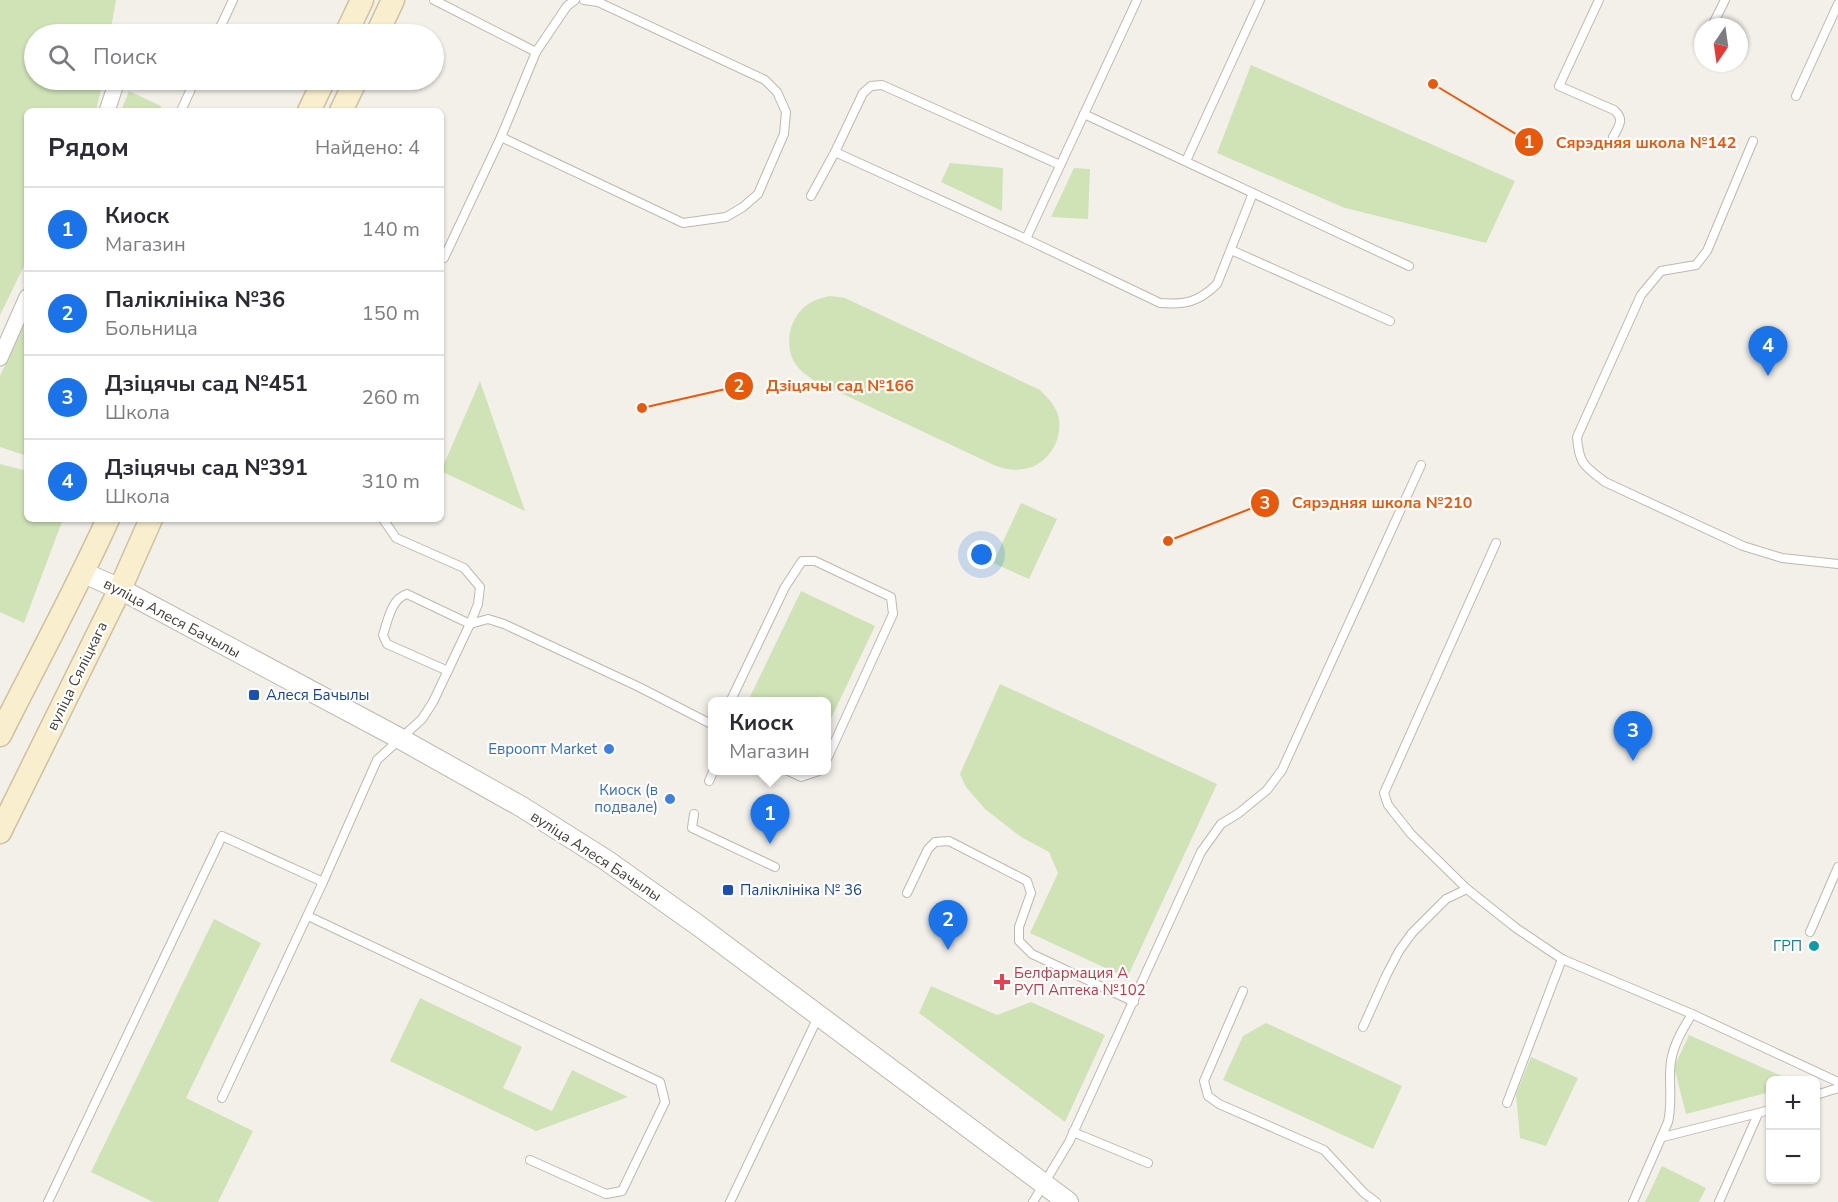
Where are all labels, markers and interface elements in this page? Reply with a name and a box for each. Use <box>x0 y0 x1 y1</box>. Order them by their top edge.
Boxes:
north arrow <box>1694 18 1748 72</box>
search box <box>24 24 444 90</box>
icon: search <box>45 41 78 74</box>
text: Поиск <box>93 42 157 72</box>
callout: Сярэдняя школа №142 <box>1514 125 1748 159</box>
text: Рядом <box>48 130 129 165</box>
text: 1 <box>1524 130 1534 154</box>
text: Сярэдняя школа №142 <box>1556 132 1736 154</box>
text: Найдено: 4 <box>315 134 420 161</box>
text: Киоск <box>105 201 169 231</box>
text: 1 <box>62 216 74 243</box>
text: 140 m <box>362 216 420 243</box>
text: Магазин <box>105 231 186 258</box>
text: Паліклініка №36 <box>105 285 285 315</box>
text: 2 <box>62 300 74 327</box>
text: 150 m <box>362 300 420 327</box>
text: Больница <box>105 315 198 342</box>
pin: 4 <box>1748 326 1788 376</box>
text: Дзіцячы сад №451 <box>105 369 308 399</box>
callout: Дзіцячы сад №166 <box>724 369 926 403</box>
text: 2 <box>734 374 744 398</box>
text: Дзіцячы сад №166 <box>766 375 914 397</box>
text: 3 <box>62 384 74 411</box>
text: 260 m <box>362 384 420 411</box>
text: Школа <box>105 399 170 426</box>
text: Дзіцячы сад №391 <box>105 453 308 483</box>
text: 4 <box>62 468 74 495</box>
text: 310 m <box>362 468 420 495</box>
text: Школа <box>105 483 170 510</box>
callout: Сярэдняя школа №210 <box>1250 486 1484 520</box>
text: 3 <box>1260 491 1270 515</box>
text: Сярэдняя школа №210 <box>1292 492 1472 514</box>
your location <box>967 540 996 569</box>
street label: вуліца Алеся Бачылы <box>100 573 244 663</box>
street label: вуліца Сяліцкага <box>42 618 112 734</box>
place label: Алеся Бачылы <box>266 685 370 705</box>
marker: Алеся Бачылы <box>247 688 261 702</box>
popup <box>708 697 831 775</box>
text: Киоск <box>729 708 793 738</box>
pin: 3 <box>1614 712 1652 761</box>
text: Магазин <box>729 738 810 765</box>
place label: Евроопт Market <box>488 739 598 759</box>
marker: Евроопт Market <box>602 742 616 756</box>
place label: Киоск (в подвале) <box>594 780 658 817</box>
marker: Киоск (в подвале) <box>663 792 677 806</box>
pin: 1 <box>750 794 790 844</box>
street label: вуліца Алеся Бачылы <box>527 806 665 906</box>
place label: Паліклініка № 36 <box>740 880 862 900</box>
marker: Паліклініка № 36 <box>721 883 735 897</box>
pin: 2 <box>928 900 968 950</box>
place label: ГРП <box>1773 936 1802 956</box>
marker: ГРП <box>1807 939 1821 953</box>
place label: Белфармация А РУП Аптека №102 <box>1014 963 1146 1000</box>
marker: Белфармация А РУП Аптека №102 <box>995 975 1009 989</box>
map controls <box>1766 1076 1820 1184</box>
button: + <box>1766 1076 1820 1130</box>
button: − <box>1766 1130 1820 1184</box>

